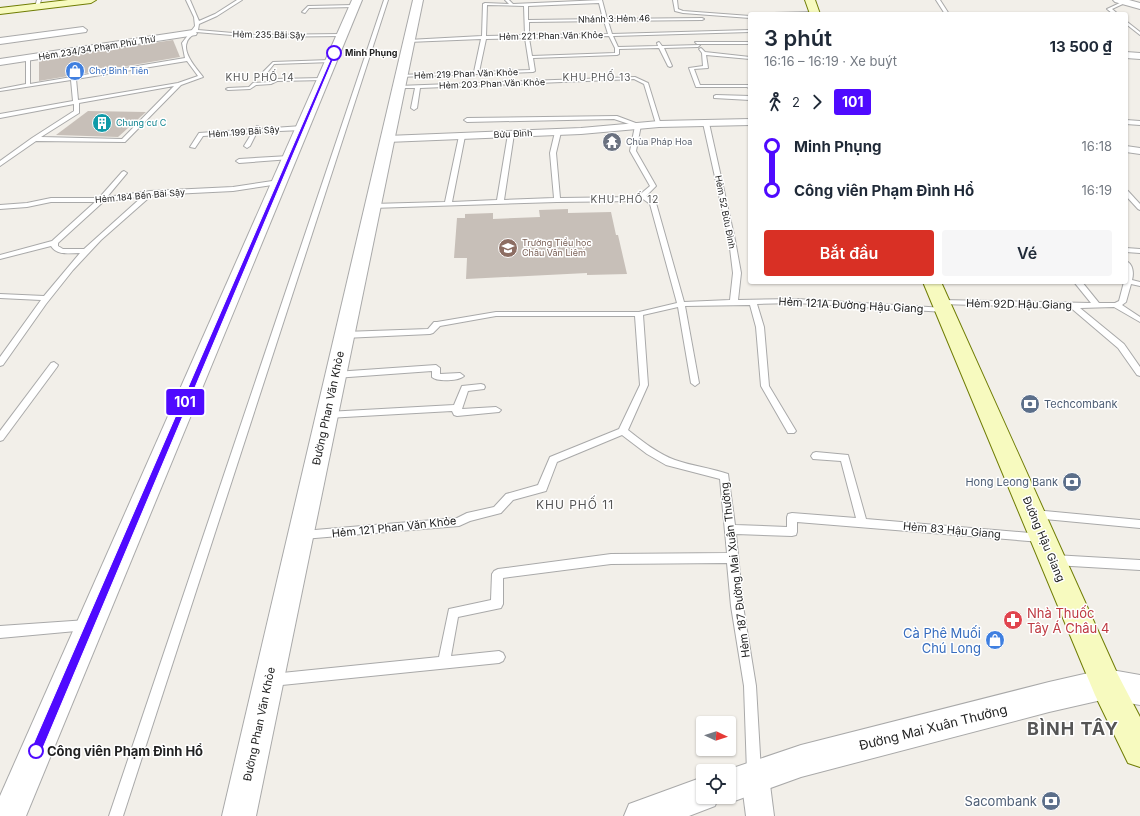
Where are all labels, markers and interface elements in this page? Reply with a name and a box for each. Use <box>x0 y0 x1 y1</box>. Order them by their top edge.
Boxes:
street label: Nhánh 3 Hẻm 46 <box>578 12 651 25</box>
text: 3 phút <box>764 25 832 51</box>
street label: Hẻm 235 Bãi Sậy <box>233 28 306 41</box>
street label: Hẻm 221 Phan Văn Khỏe <box>499 29 603 42</box>
street label: Hẻm 234/34 Phạm Phú Thứ <box>38 33 157 62</box>
text: 13 500 ₫ <box>1049 37 1112 56</box>
marker: Minh Phụng <box>326 45 342 61</box>
place label: Minh Phụng <box>345 47 398 58</box>
text: 16:16 – 16:19 · Xe buýt <box>764 53 897 69</box>
shop icon: Chợ Bình Tiên <box>64 60 86 82</box>
place label: Chợ Bình Tiên <box>89 65 149 76</box>
street label: Hẻm 219 Phan Văn Khỏe <box>414 66 518 81</box>
district label: KHU PHỐ 14 <box>225 69 295 83</box>
district label: KHU PHỐ 13 <box>563 69 631 83</box>
street label: Hẻm 203 Phan Văn Khỏe <box>439 76 545 91</box>
icon: walk <box>764 91 786 113</box>
icon: forward <box>806 91 828 113</box>
text: 101 <box>842 93 863 110</box>
text: 2 <box>792 94 800 110</box>
building icon: Chung cư C <box>91 112 113 134</box>
place label: Chung cư C <box>116 117 167 128</box>
street label: Hẻm 199 Bãi Sậy <box>208 124 280 139</box>
street label: Bửu Đình <box>493 127 533 140</box>
temple icon: Chùa Pháp Hoa <box>601 131 623 153</box>
place label: Chùa Pháp Hoa <box>626 136 692 147</box>
text: Minh Phụng <box>794 137 881 156</box>
text: 16:18 <box>1082 138 1112 154</box>
street label: Hẻm 52 Bửu Đình <box>713 174 738 250</box>
text: Công viên Phạm Đình Hổ <box>794 181 974 200</box>
text: 16:19 <box>1082 182 1112 198</box>
street label: Hẻm 184 Bến Bãi Sậy <box>94 186 185 205</box>
district label: KHU PHỐ 12 <box>591 191 659 205</box>
button: Bắt đầu <box>764 230 934 276</box>
button: Vé <box>942 230 1112 276</box>
school or university icon: Trường Tiểu học Châu Văn Liêm <box>497 237 519 259</box>
place label: Trường Tiểu học Châu Văn Liêm <box>522 237 592 258</box>
street label: Hẻm 121A Đường Hậu Giang <box>778 294 924 316</box>
street label: Hẻm 92D Hậu Giang <box>966 296 1072 312</box>
street label: Đường Phan Văn Khỏe <box>309 350 347 466</box>
line badge: 101 <box>162 389 208 415</box>
text: 101 <box>174 393 196 410</box>
bank icon: Techcombank <box>1019 393 1041 415</box>
place label: Techcombank <box>1044 397 1118 411</box>
bank icon: Hong Leong Bank <box>1061 471 1083 493</box>
place label: Hong Leong Bank <box>965 475 1058 489</box>
street label: Hẻm 187 Đường Mai Xuân Thưởng <box>717 481 753 659</box>
street label: Đường Hậu Giang <box>1020 494 1068 584</box>
district label: KHU PHỐ 11 <box>536 495 614 512</box>
street label: Hẻm 121 Phan Văn Khỏe <box>331 514 457 540</box>
street label: Hẻm 83 Hậu Giang <box>902 519 1002 541</box>
place label: Nhà Thuốc Tây Á Châu 4 <box>1027 605 1109 636</box>
pharmacy icon: Nhà Thuốc Tây Á Châu 4 <box>1002 609 1024 631</box>
place label: Cà Phê Muối Chú Long <box>903 625 981 656</box>
shop icon: Cà Phê Muối Chú Long <box>984 629 1006 651</box>
street label: Đường Phan Văn Khỏe <box>240 666 278 782</box>
street label: Đường Mai Xuân Thưởng <box>857 701 1009 753</box>
north arrow <box>696 716 736 756</box>
map controls <box>696 716 736 804</box>
district label: BÌNH TÂY <box>1027 718 1119 739</box>
marker: Công viên Phạm Đình Hổ <box>28 743 44 759</box>
place label: Công viên Phạm Đình Hổ <box>47 743 203 759</box>
button: locate <box>696 764 736 804</box>
bank icon: Sacombank <box>1040 790 1062 812</box>
place label: Sacombank <box>965 793 1037 809</box>

